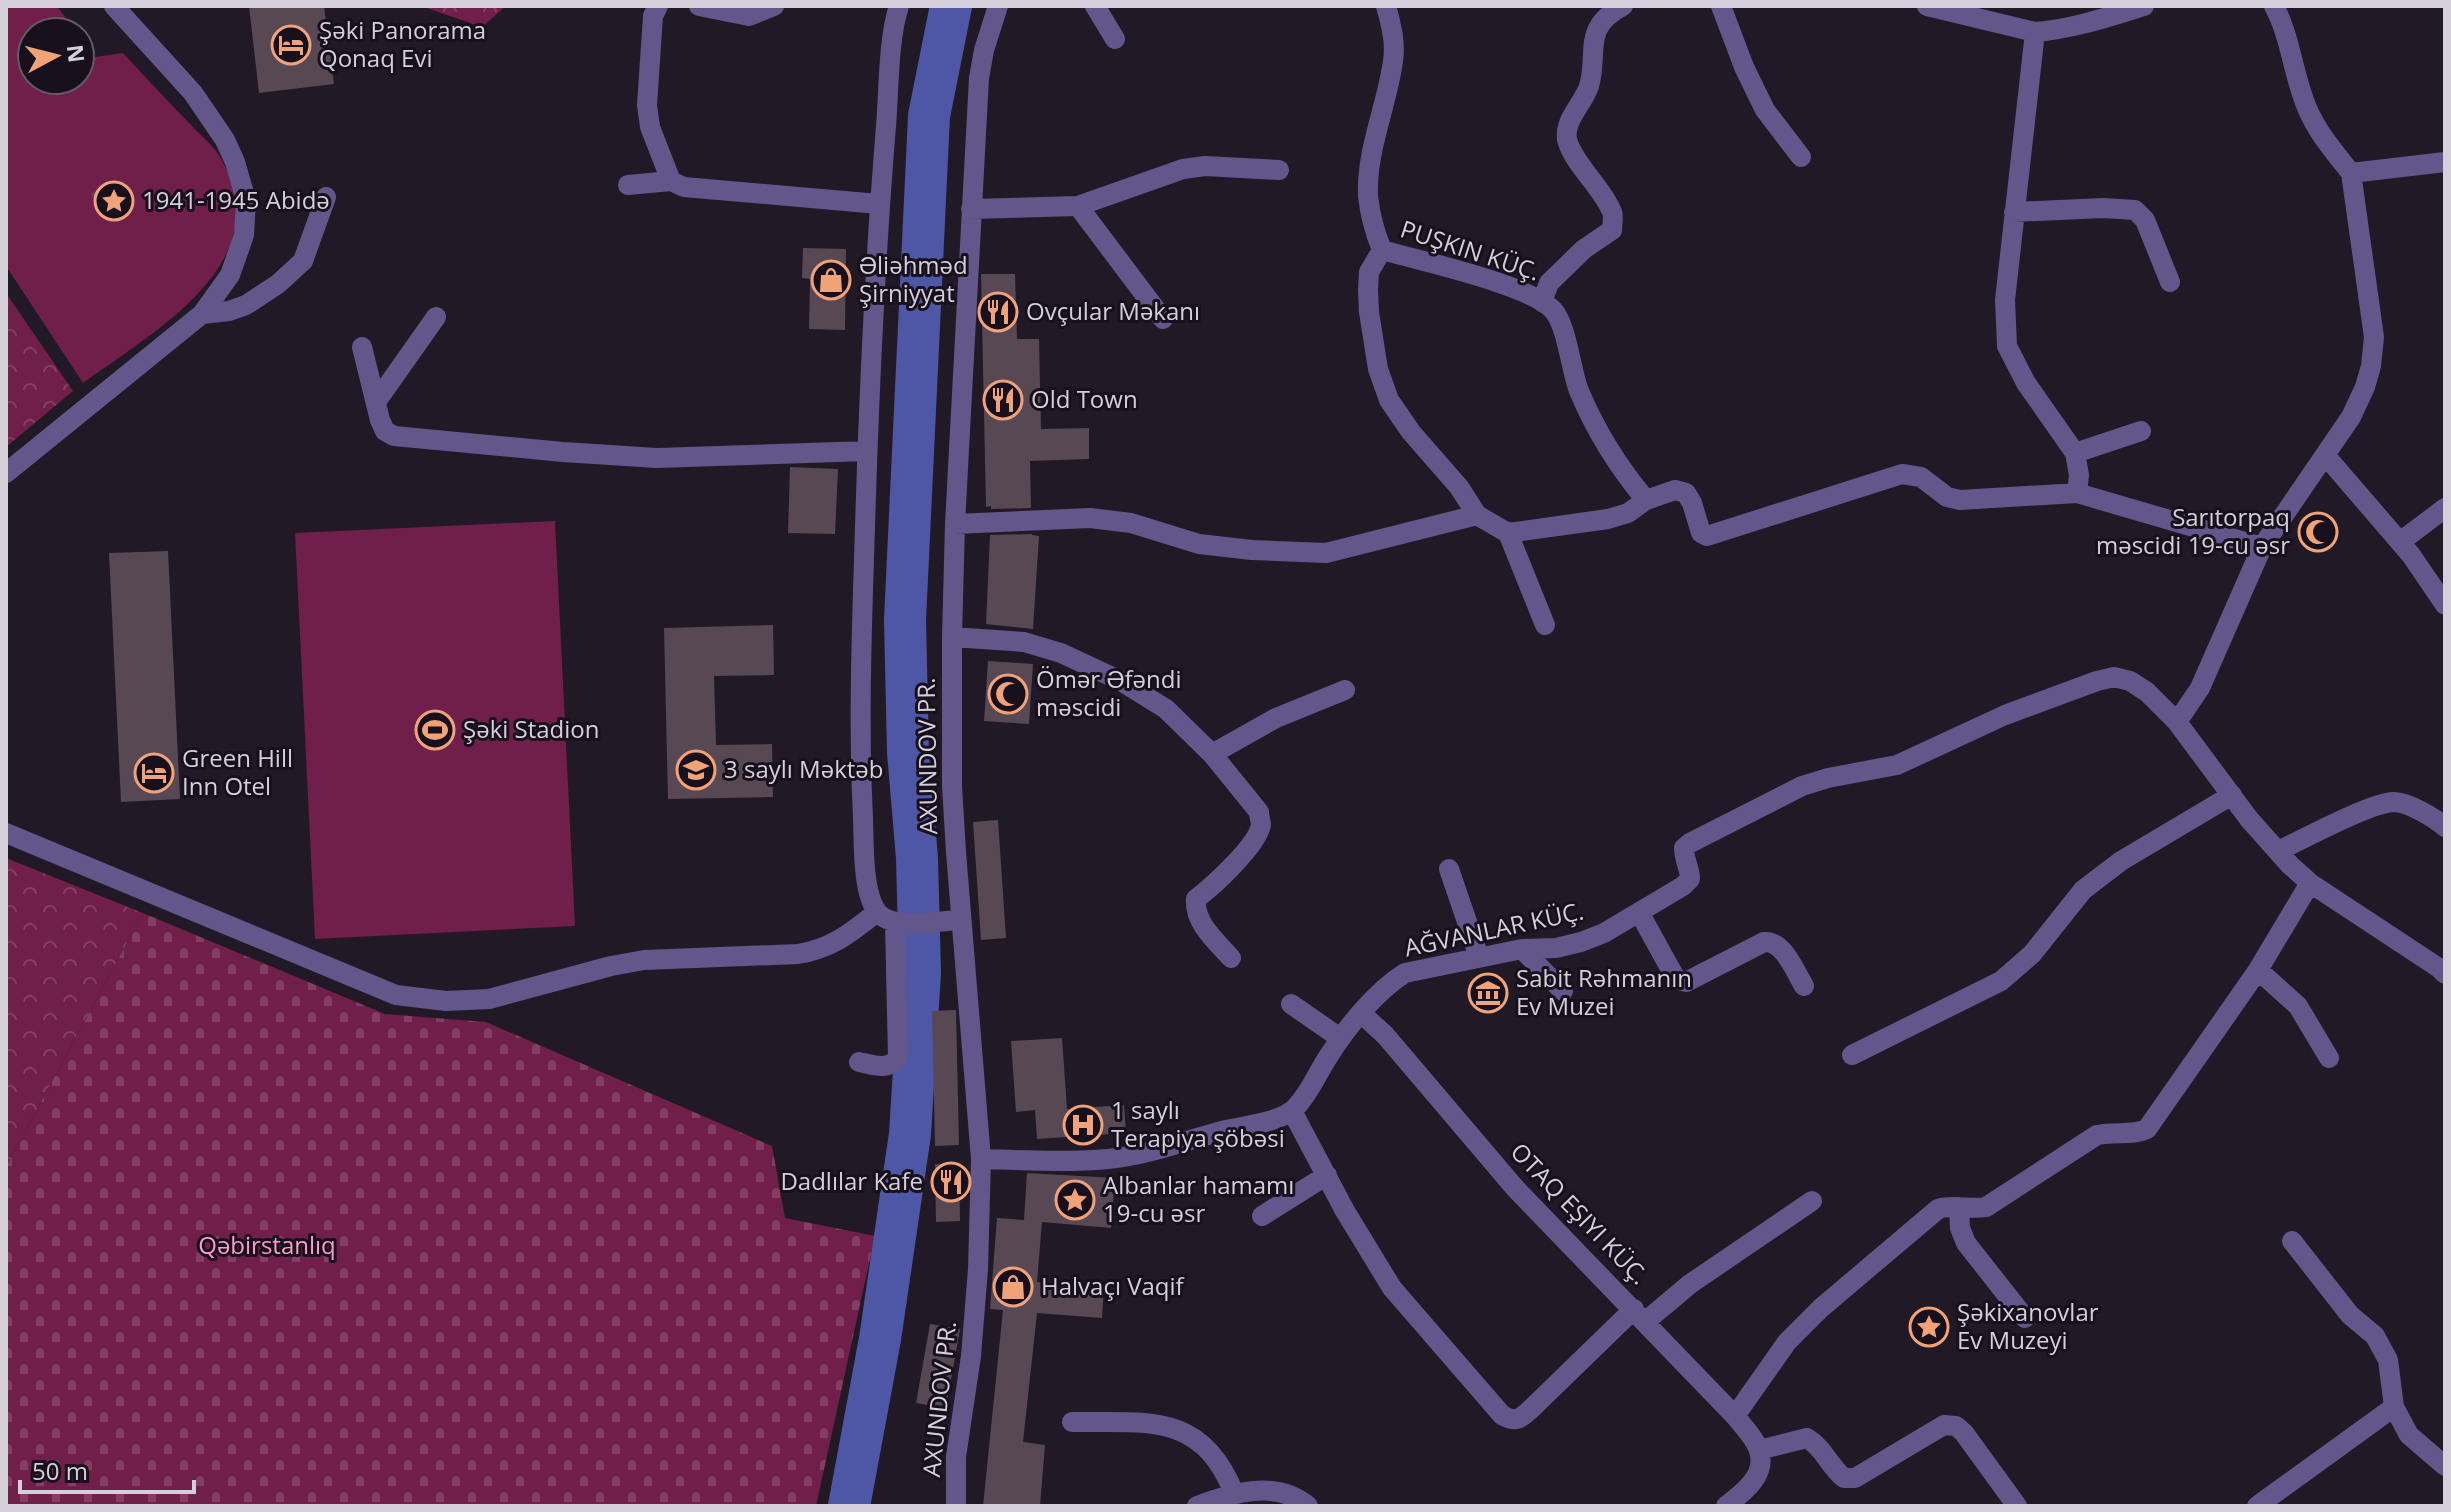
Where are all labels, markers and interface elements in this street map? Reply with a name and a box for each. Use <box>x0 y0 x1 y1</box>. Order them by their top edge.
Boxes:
place label: Şəki Panorama Qonaq Evi <box>319 13 486 74</box>
north arrow <box>16 16 96 96</box>
hotel icon: Şəki Panorama Qonaq Evi <box>270 24 312 66</box>
text: N <box>61 43 93 64</box>
place icon: 1941-1945 Abidə <box>93 180 135 222</box>
place label: 1941-1945 Abidə <box>142 183 330 216</box>
street label: PUŞKIN KÜÇ. <box>1397 212 1544 288</box>
place label: Əliəhməd Şirniyyat <box>859 248 968 309</box>
shop icon: Əliəhməd Şirniyyat <box>810 259 852 301</box>
restaurant icon: Ovçular Məkanı <box>977 291 1019 333</box>
place label: Ovçular Məkanı <box>1026 294 1200 327</box>
restaurant icon: Old Town <box>982 379 1024 421</box>
place label: Old Town <box>1031 382 1138 415</box>
place label: Sarıtorpaq məscidi 19-cu əsr <box>2096 500 2290 561</box>
mosque icon: Sarıtorpaq məscidi 19-cu əsr <box>2297 511 2339 553</box>
place label: Ömər Əfəndi məscidi <box>1036 662 1181 723</box>
mosque icon: Ömər Əfəndi məscidi <box>987 673 1029 715</box>
street label: AXUNDOV PR. <box>909 677 944 835</box>
sports icon: Şəki Stadion <box>414 709 456 751</box>
place label: Şəki Stadion <box>463 712 600 745</box>
place label: Green Hill Inn Otel <box>182 741 293 802</box>
school or university icon: 3 saylı Məktəb <box>675 749 717 791</box>
hotel icon: Green Hill Inn Otel <box>133 752 175 794</box>
place label: 3 saylı Məktəb <box>724 752 884 785</box>
street label: AĞVANLAR KÜÇ. <box>1401 893 1586 964</box>
place label: Sabit Rəhmanın Ev Muzei <box>1516 961 1692 1022</box>
museum icon: Sabit Rəhmanın Ev Muzei <box>1467 972 1509 1014</box>
place label: 1 saylı Terapiya şöbəsi <box>1111 1093 1285 1154</box>
hospital icon: 1 saylı Terapiya şöbəsi <box>1062 1104 1104 1146</box>
street label: OTAQ EŞIYI KÜÇ. <box>1504 1135 1656 1291</box>
restaurant icon: Dadlılar Kafe <box>930 1161 972 1203</box>
place label: Dadlılar Kafe <box>780 1164 923 1197</box>
place label: Albanlar hamamı 19-cu əsr <box>1103 1168 1294 1229</box>
place icon: Albanlar hamamı 19-cu əsr <box>1054 1179 1096 1221</box>
park label: Qəbirstanlıq <box>198 1228 336 1261</box>
shop icon: Halvaçı Vaqif <box>992 1266 1034 1308</box>
place label: Halvaçı Vaqif <box>1041 1269 1186 1302</box>
place label: Şəkixanovlar Ev Muzeyi <box>1957 1295 2099 1356</box>
place icon: Şəkixanovlar Ev Muzeyi <box>1908 1306 1950 1348</box>
street label: AXUNDOV PR. <box>914 1319 963 1479</box>
scale bar <box>20 1444 194 1494</box>
text: 50 m <box>32 1454 88 1487</box>

